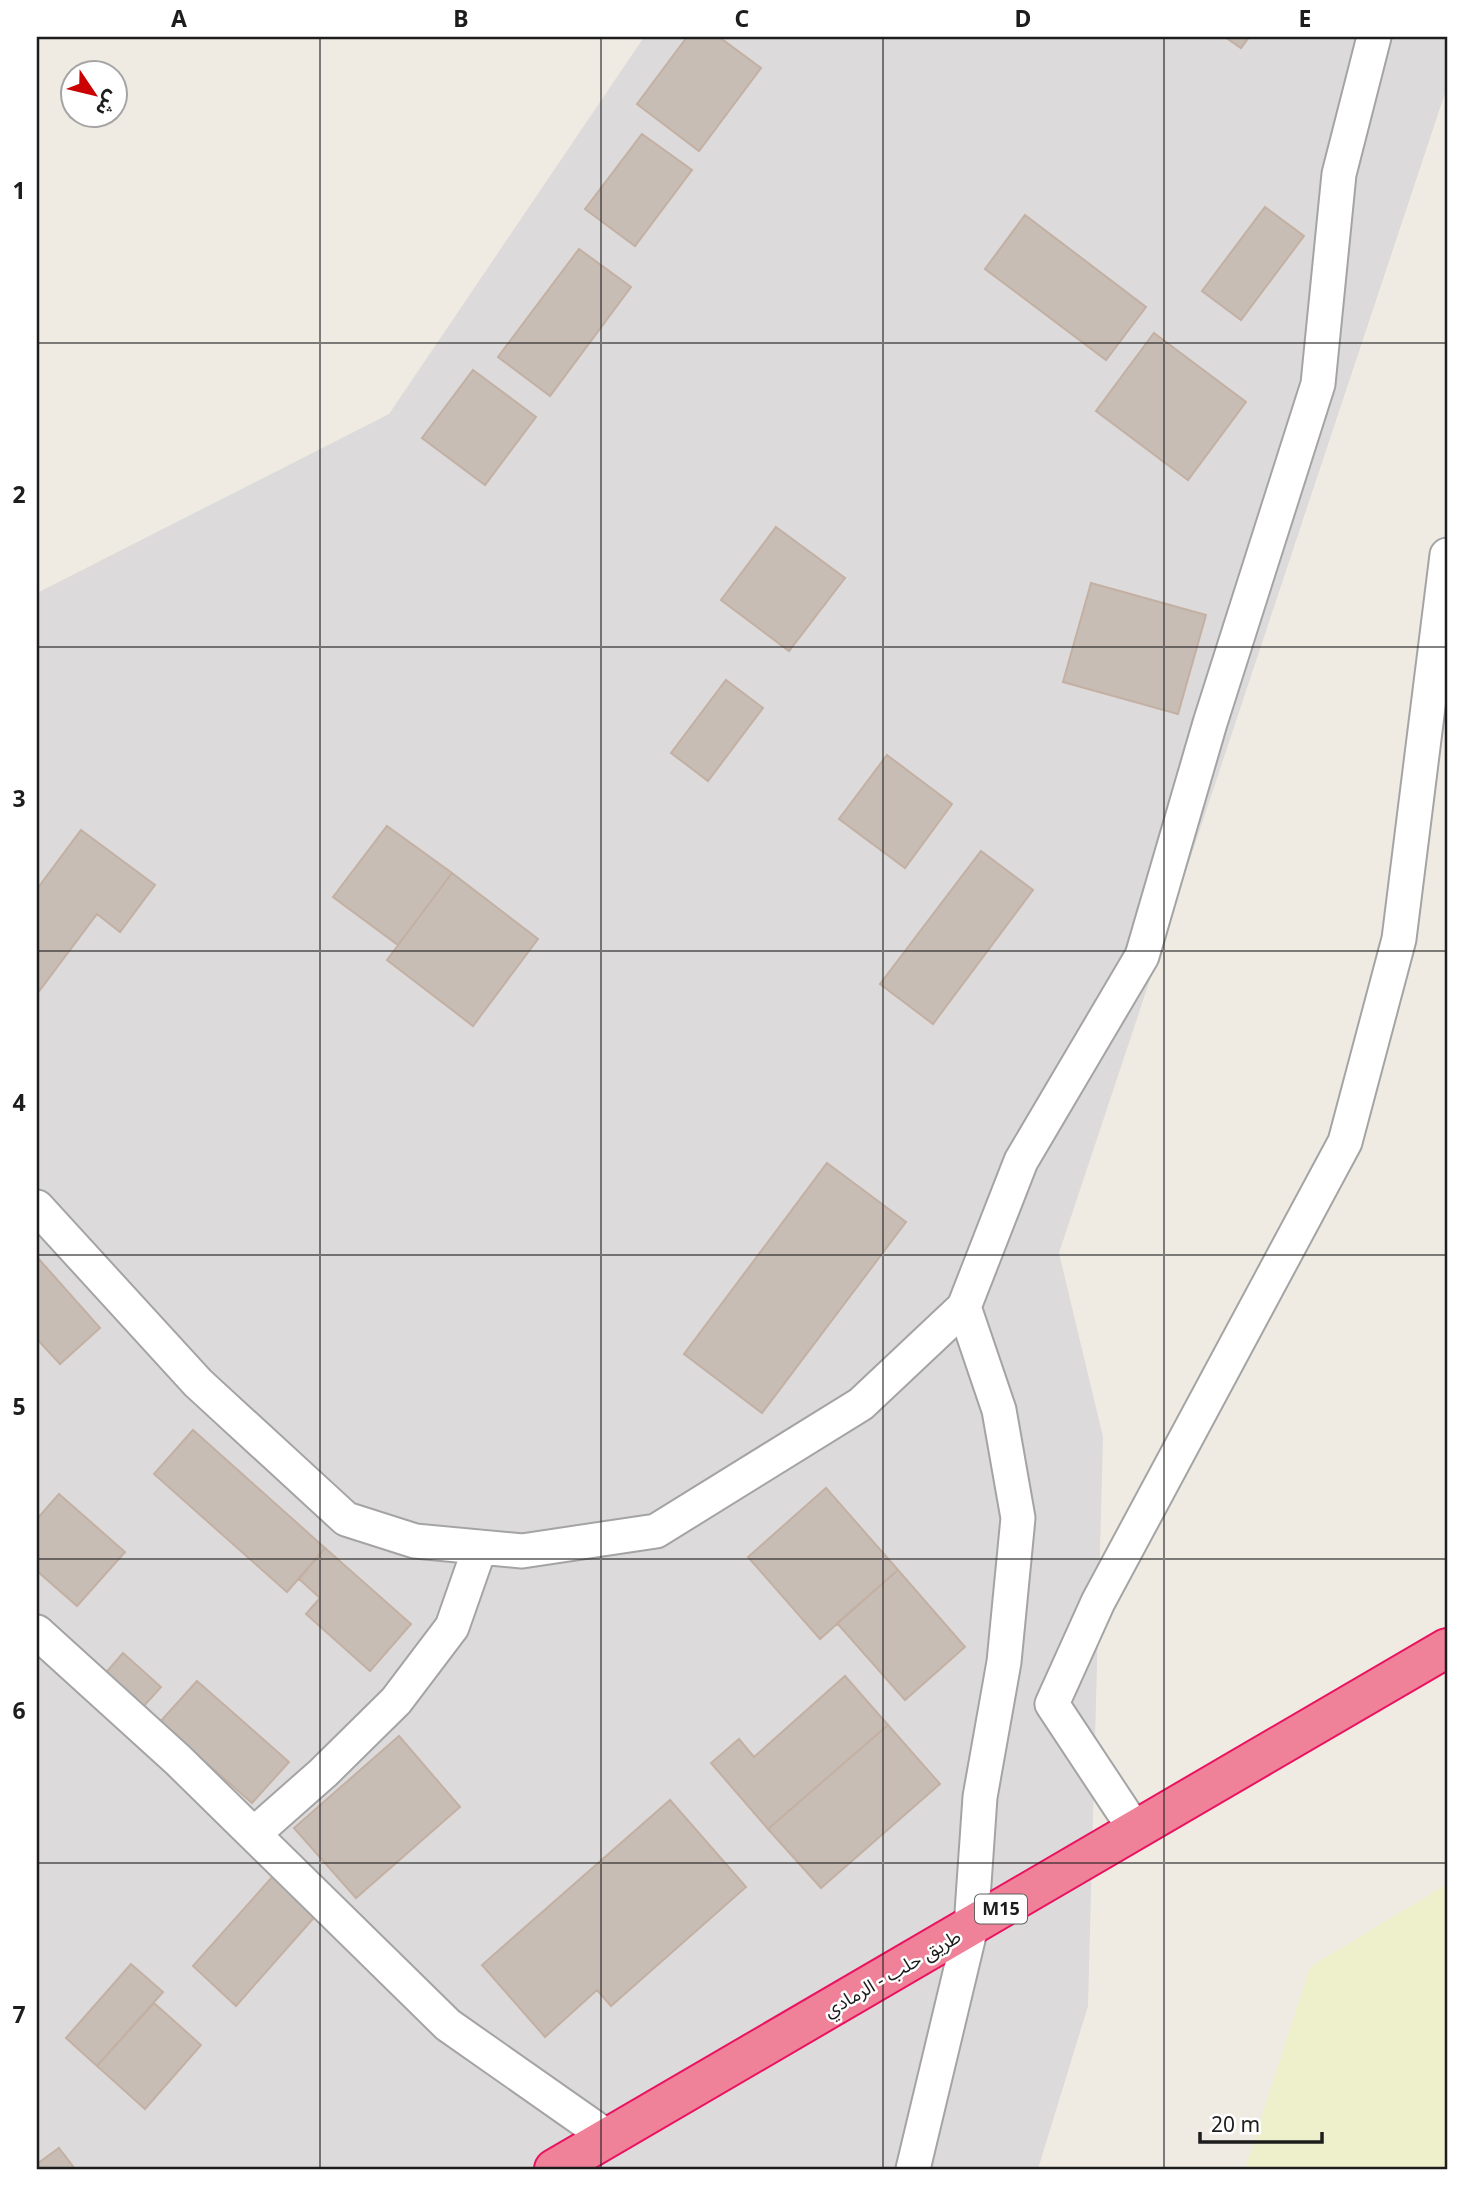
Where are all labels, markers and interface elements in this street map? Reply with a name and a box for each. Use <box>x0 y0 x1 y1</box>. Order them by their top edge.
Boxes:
text: A <box>171 2 187 34</box>
text: B <box>453 2 469 34</box>
text: C <box>735 2 750 34</box>
text: D <box>1015 2 1031 34</box>
text: E <box>1299 2 1311 34</box>
north arrow <box>60 60 130 130</box>
text: ش <box>90 86 126 122</box>
text: 1 <box>12 174 26 206</box>
text: 2 <box>12 478 26 510</box>
text: 3 <box>12 782 26 814</box>
text: 4 <box>12 1086 26 1118</box>
text: 5 <box>12 1390 26 1422</box>
text: 6 <box>12 1694 26 1726</box>
road number: M15 <box>975 1895 1027 1924</box>
street label: طريق حلب - الرمادي <box>819 1923 967 2025</box>
text: 7 <box>12 1998 26 2030</box>
scale bar <box>1200 2101 1323 2145</box>
text: 20 m <box>1211 2110 1260 2138</box>

